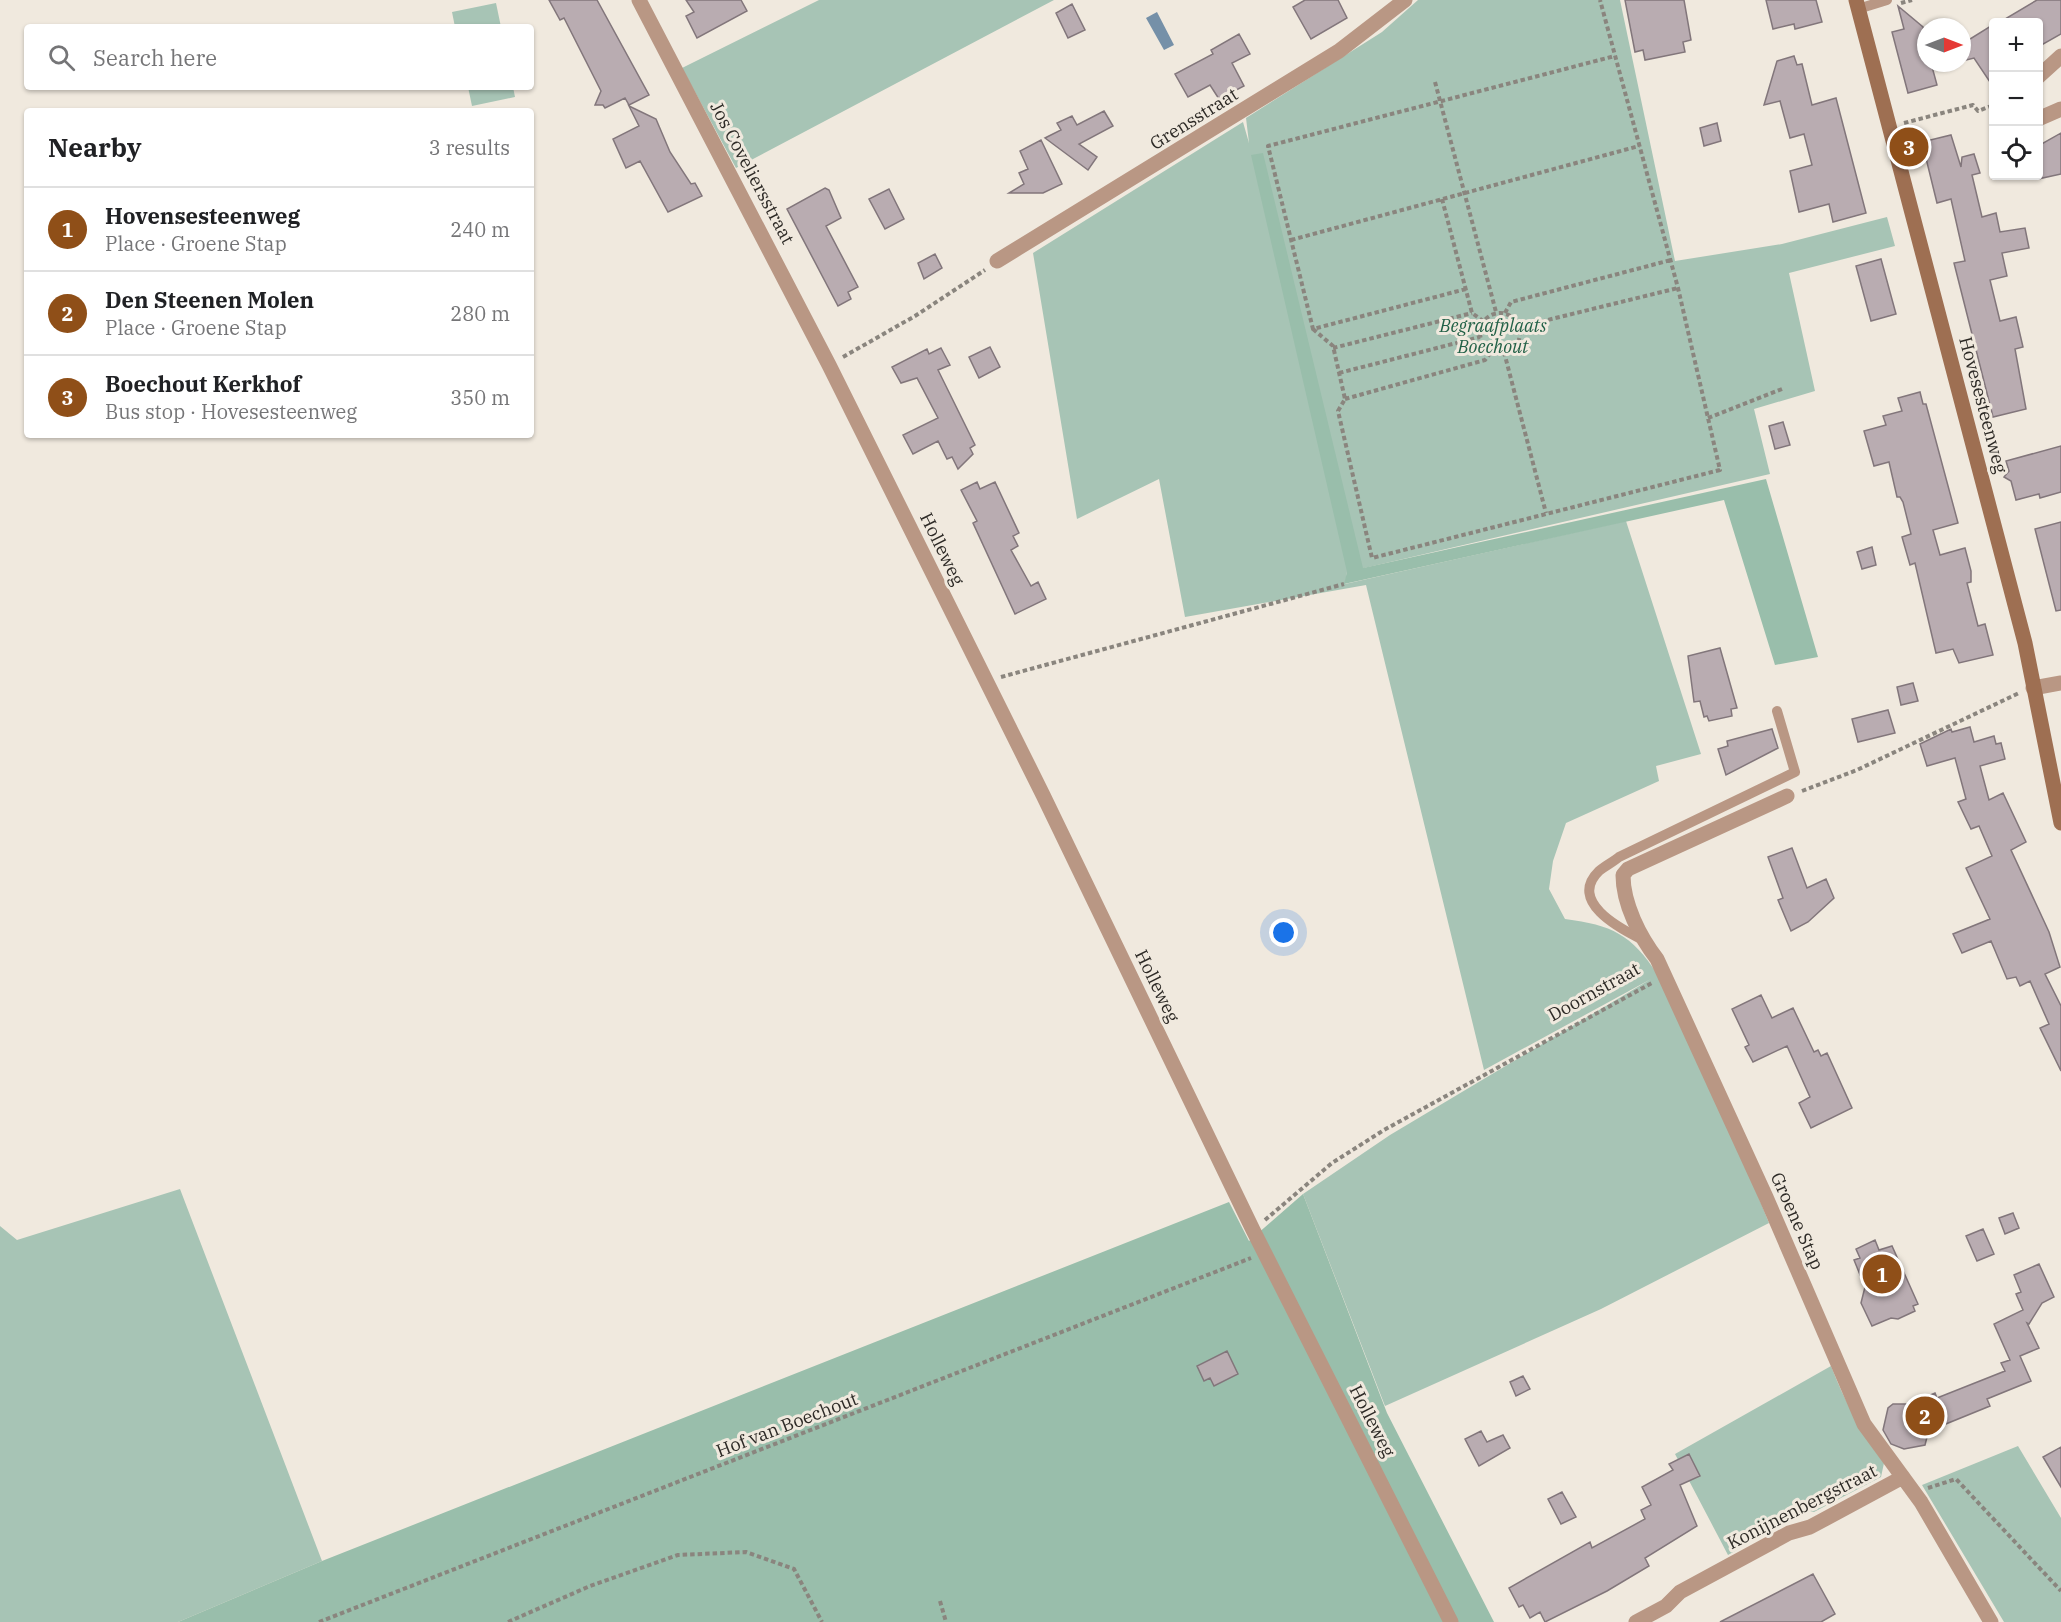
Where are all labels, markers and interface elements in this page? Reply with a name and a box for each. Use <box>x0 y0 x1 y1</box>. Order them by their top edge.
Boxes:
north arrow <box>1917 18 1971 72</box>
map controls <box>1989 18 2043 180</box>
button: + <box>1989 18 2043 72</box>
search box <box>24 24 534 90</box>
icon: search <box>45 41 78 74</box>
text: Search here <box>93 43 217 72</box>
button: − <box>1989 72 2043 126</box>
street label: Grensstraat <box>1145 82 1242 155</box>
street label: Jos Coveliersstraat <box>705 98 800 248</box>
pin: 3 <box>1890 124 1928 170</box>
button: locate <box>1989 126 2043 180</box>
text: Nearby <box>48 130 142 164</box>
text: 3 results <box>429 134 510 161</box>
text: Hovensesteenweg <box>105 201 300 230</box>
text: 1 <box>62 216 74 243</box>
text: 240 m <box>450 216 510 243</box>
text: Place · Groene Stap <box>105 230 287 257</box>
text: Den Steenen Molen <box>105 285 314 314</box>
text: 2 <box>62 300 74 327</box>
text: 280 m <box>450 300 510 327</box>
text: Place · Groene Stap <box>105 314 287 341</box>
park label: Begraafplaats Boechout <box>1438 314 1547 358</box>
street label: Hovesesteenweg <box>1954 334 2013 476</box>
text: Boechout Kerkhof <box>105 369 301 398</box>
text: 3 <box>62 384 74 411</box>
text: 350 m <box>450 384 510 411</box>
text: Bus stop · Hovesesteenweg <box>105 398 357 425</box>
street label: Holleweg <box>915 509 970 589</box>
your location <box>1269 918 1298 947</box>
street label: Holleweg <box>1130 946 1185 1026</box>
street label: Doornstraat <box>1544 957 1644 1026</box>
street label: Groene Stap <box>1766 1169 1829 1273</box>
pin: 1 <box>1862 1252 1902 1296</box>
street label: Holleweg <box>1344 1381 1401 1461</box>
street label: Hof van Boechout <box>713 1387 861 1462</box>
pin: 2 <box>1906 1394 1944 1438</box>
street label: Konijnenbergstraat <box>1723 1459 1880 1554</box>

